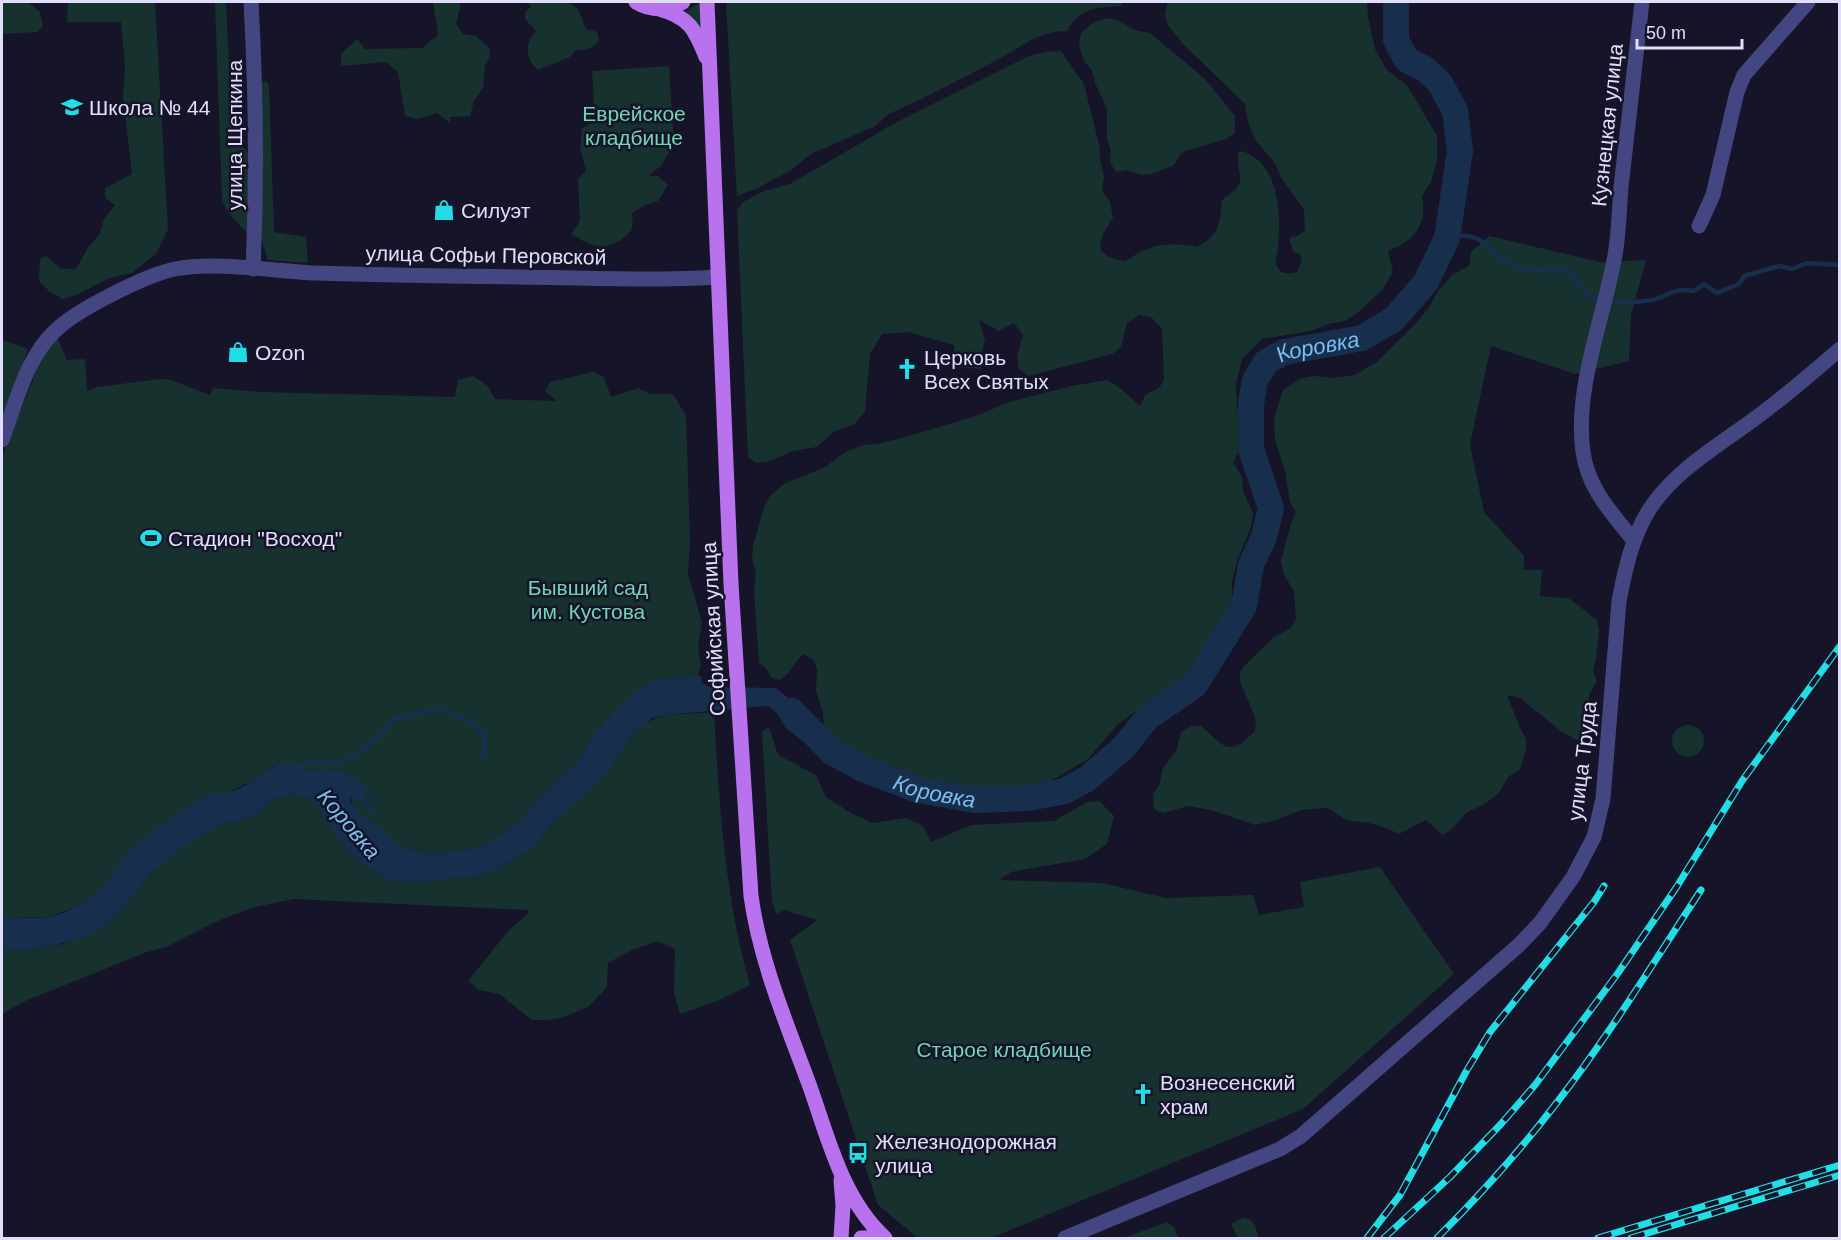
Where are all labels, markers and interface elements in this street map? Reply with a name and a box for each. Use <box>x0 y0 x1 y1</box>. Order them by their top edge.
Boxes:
scale bar <box>1637 12 1742 50</box>
text: 50 m <box>1646 23 1686 43</box>
street label: Кузнецкая улица <box>1587 42 1627 208</box>
street label: улица Щепкина <box>223 59 246 210</box>
school or university icon: Школа № 44 <box>60 95 84 119</box>
place label: Школа № 44 <box>89 96 211 119</box>
park label: Еврейское кладбище <box>582 102 686 149</box>
shop icon: Силуэт <box>432 198 456 222</box>
place label: Силуэт <box>461 199 531 222</box>
street label: улица Софьи Перовской <box>366 241 606 269</box>
water label: Коровка <box>1271 326 1361 367</box>
shop icon: Ozon <box>226 340 250 364</box>
place label: Ozon <box>255 341 305 364</box>
place label: Церковь Всех Святых <box>924 346 1049 393</box>
church icon: Церковь Всех Святых <box>895 357 919 381</box>
sports icon: Стадион "Восход" <box>139 526 163 550</box>
place label: Стадион "Восход" <box>168 527 342 550</box>
street label: Софийская улица <box>697 541 729 717</box>
park label: Бывший сад им. Кустова <box>528 576 648 623</box>
street label: улица Труда <box>1563 700 1601 822</box>
water label: Коровка <box>890 769 978 812</box>
water label: Коровка <box>312 784 386 864</box>
park label: Старое кладбище <box>916 1038 1092 1061</box>
place label: Вознесенский храм <box>1160 1071 1295 1118</box>
church icon: Вознесенский храм <box>1131 1082 1155 1106</box>
place label: Железнодорожная улица <box>875 1130 1057 1177</box>
bus stop icon: Железнодорожная улица <box>846 1141 870 1165</box>

